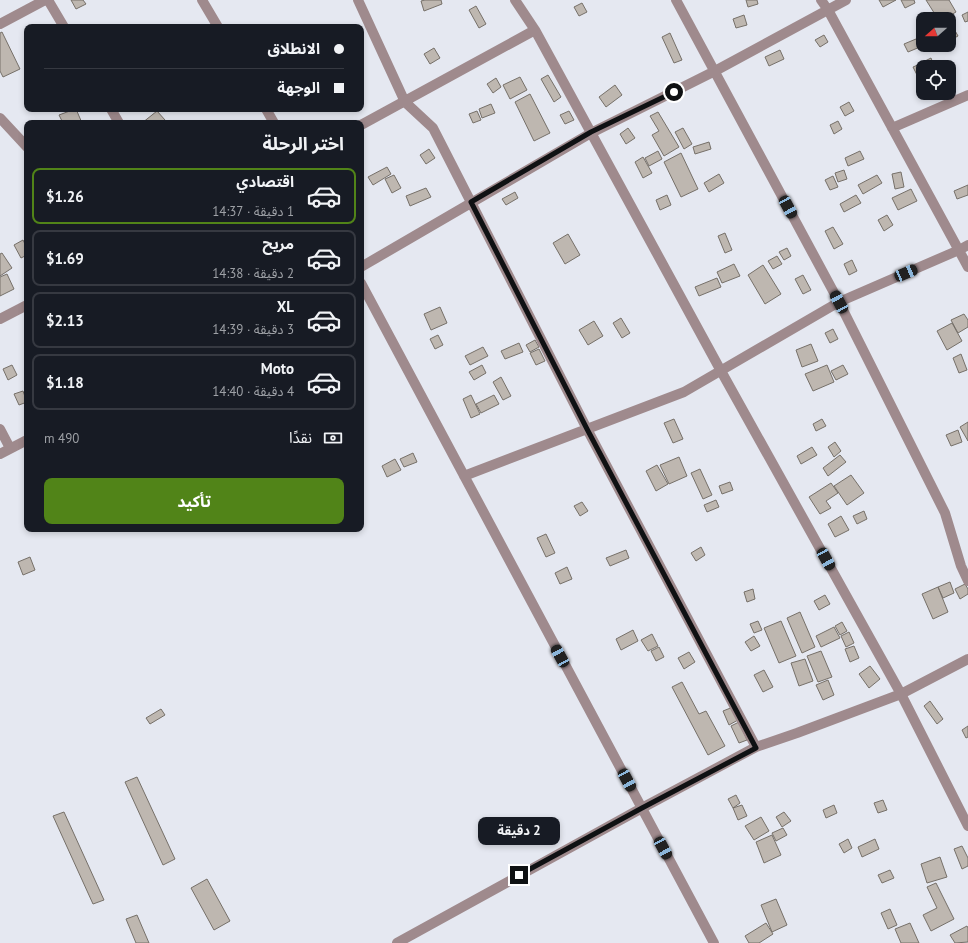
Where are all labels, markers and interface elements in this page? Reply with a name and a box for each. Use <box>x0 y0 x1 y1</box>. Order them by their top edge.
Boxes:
north arrow <box>916 12 956 52</box>
map controls <box>916 12 956 100</box>
text: الانطلاق <box>268 39 320 58</box>
button: locate <box>916 60 956 100</box>
text: الوجهة <box>277 78 320 97</box>
route start <box>665 83 683 101</box>
text: اختر الرحلة <box>263 132 344 155</box>
text: اقتصادي <box>236 172 294 191</box>
icon: car <box>306 178 342 214</box>
text: $1.26 <box>46 187 84 206</box>
car <box>777 194 799 220</box>
text: 1 دقيقة · 14:37 <box>212 203 294 220</box>
text: مريح <box>262 234 294 253</box>
icon: car <box>306 240 342 276</box>
text: $1.69 <box>46 249 84 268</box>
car <box>893 263 919 283</box>
text: 2 دقيقة · 14:38 <box>212 265 294 282</box>
car <box>828 289 850 315</box>
text: XL <box>277 297 294 316</box>
icon: car <box>306 302 342 338</box>
text: $2.13 <box>46 311 84 330</box>
text: 3 دقيقة · 14:39 <box>212 321 294 338</box>
text: Moto <box>261 359 294 378</box>
icon: car <box>306 364 342 400</box>
text: $1.18 <box>46 373 84 392</box>
text: 4 دقيقة · 14:40 <box>212 383 294 400</box>
icon: cash <box>322 427 344 449</box>
text: نقدًا <box>289 428 312 447</box>
text: 490 m <box>44 430 79 447</box>
button: تأكيد <box>44 478 344 524</box>
car <box>815 546 837 572</box>
car <box>549 643 571 669</box>
car <box>616 767 638 793</box>
callout: 2 دقيقة <box>478 817 560 845</box>
text: 2 دقيقة <box>497 822 541 839</box>
car <box>652 835 674 861</box>
route end <box>510 866 528 884</box>

